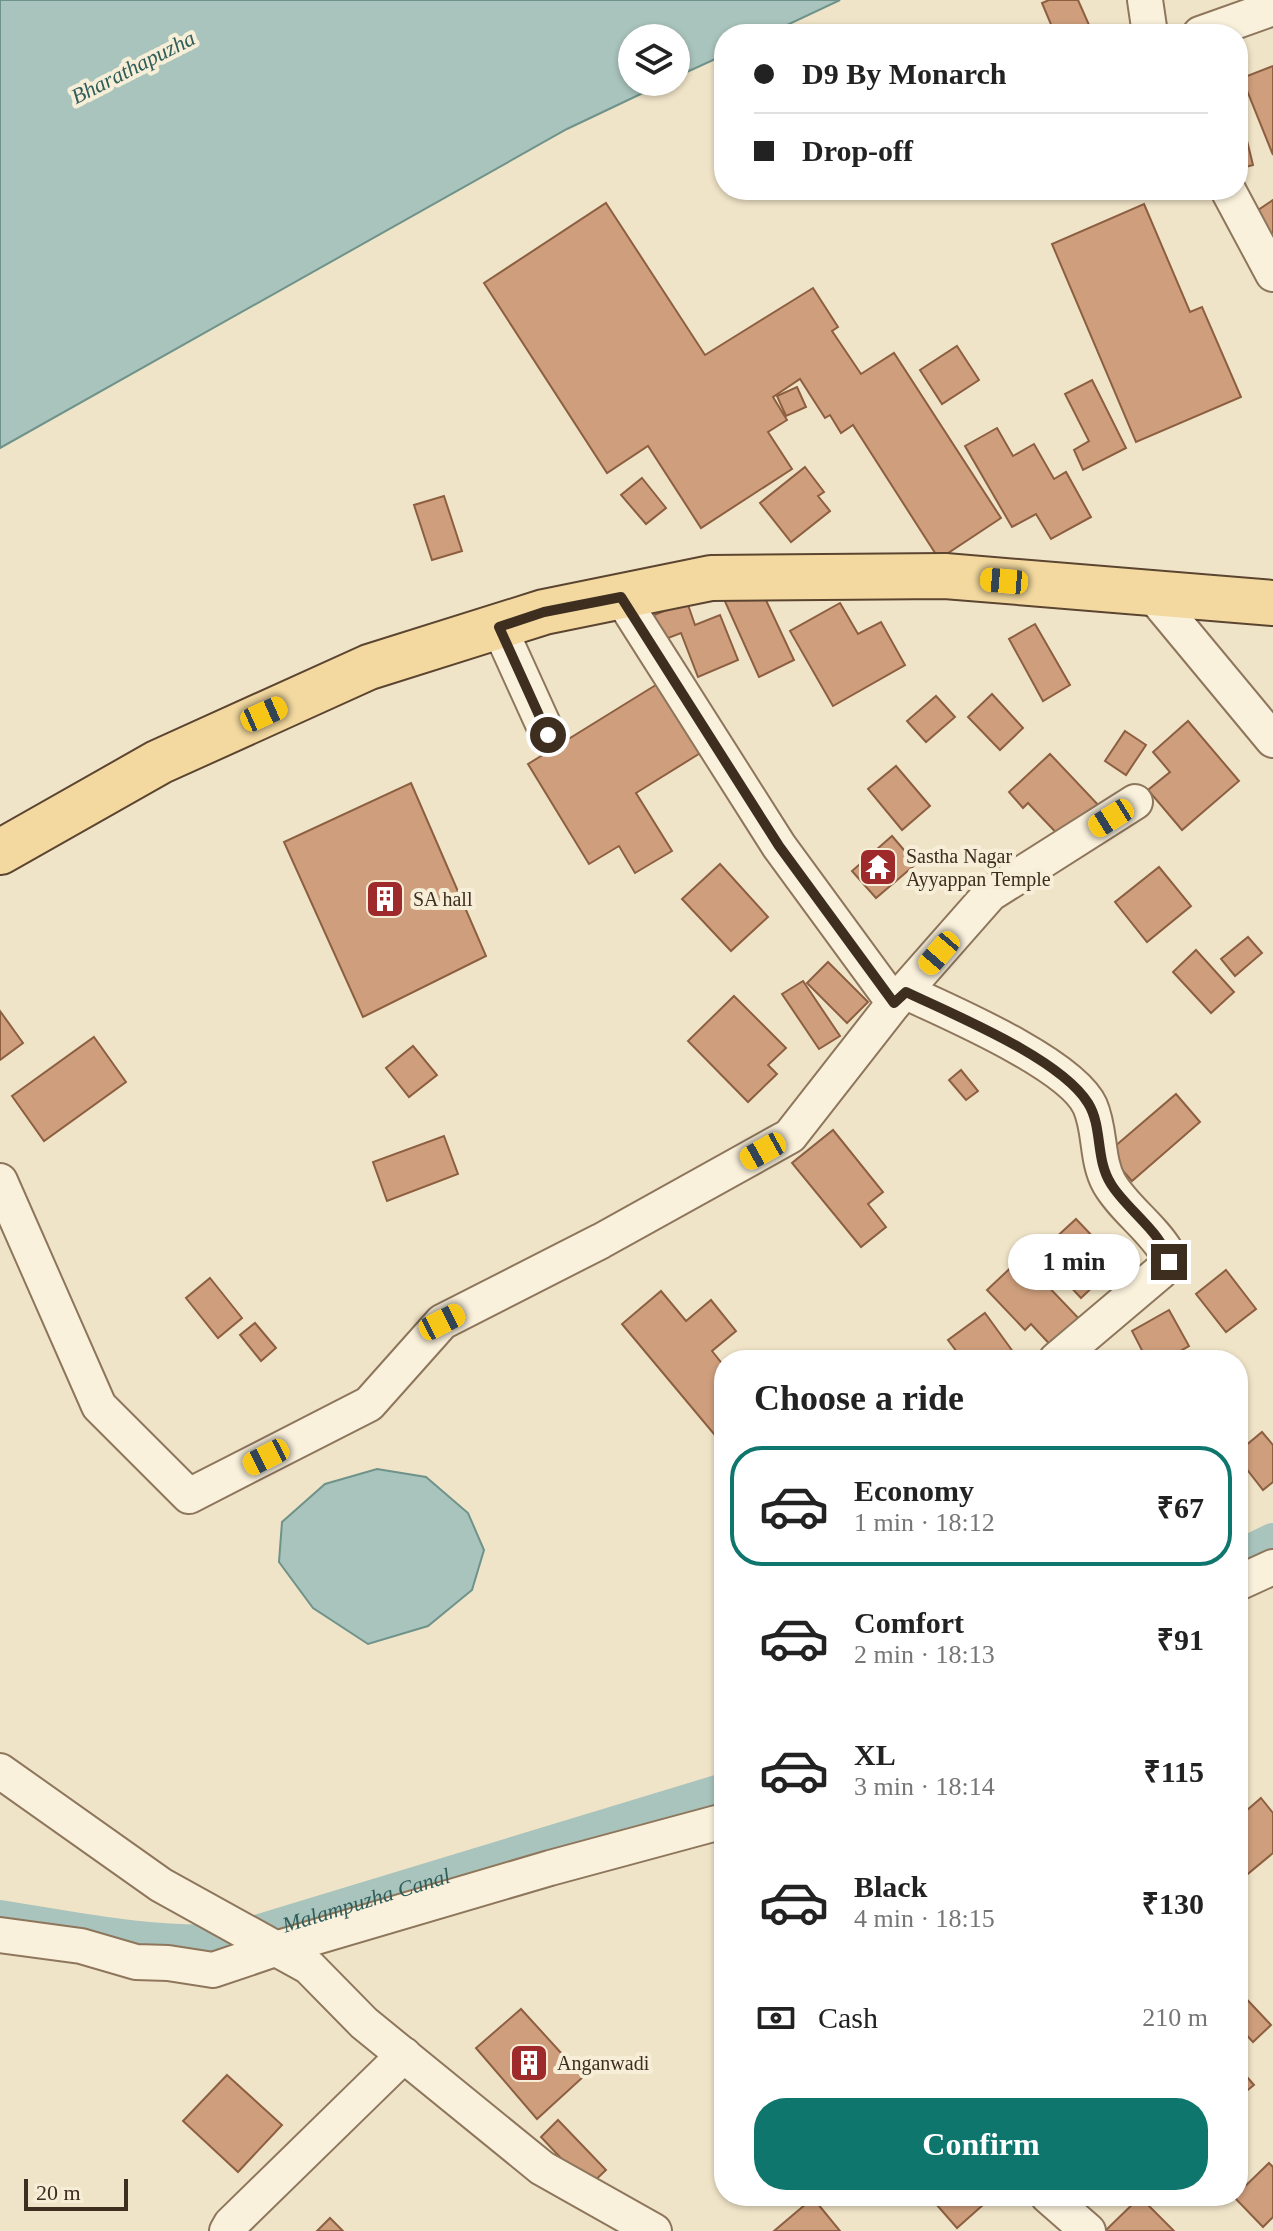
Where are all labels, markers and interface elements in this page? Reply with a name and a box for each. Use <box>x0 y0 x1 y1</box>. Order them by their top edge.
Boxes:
map controls <box>618 24 690 96</box>
button: layers <box>618 24 690 96</box>
water label: Bharathapuzha <box>67 25 199 109</box>
text: D9 By Monarch <box>802 57 1006 90</box>
text: Drop-off <box>802 134 913 167</box>
car <box>979 567 1029 595</box>
car <box>237 693 291 735</box>
route start <box>530 717 566 753</box>
car <box>1084 795 1138 841</box>
place label: Sastha Nagar Ayyappan Temple <box>906 845 1051 891</box>
temple icon: Sastha Nagar Ayyappan Temple <box>857 846 899 888</box>
building icon: SA hall <box>364 878 406 920</box>
place label: SA hall <box>413 888 473 910</box>
car <box>914 927 964 979</box>
car <box>736 1129 790 1173</box>
callout: 1 min <box>1009 1234 1141 1290</box>
route end <box>1151 1244 1187 1280</box>
text: 1 min <box>1043 1247 1105 1276</box>
car <box>415 1300 469 1344</box>
text: Choose a ride <box>754 1378 964 1418</box>
car <box>239 1435 293 1479</box>
icon: car <box>758 1470 830 1542</box>
text: Economy <box>854 1474 974 1507</box>
text: ₹67 <box>1157 1491 1204 1524</box>
text: 1 min · 18:12 <box>854 1508 995 1537</box>
icon: car <box>758 1602 830 1674</box>
text: Comfort <box>854 1606 964 1639</box>
text: ₹91 <box>1157 1623 1204 1656</box>
text: 2 min · 18:13 <box>854 1640 995 1669</box>
icon: car <box>758 1734 830 1806</box>
text: XL <box>854 1738 896 1771</box>
text: ₹115 <box>1143 1755 1204 1788</box>
text: 3 min · 18:14 <box>854 1772 995 1801</box>
water label: Malampuzha Canal <box>278 1862 453 1937</box>
icon: car <box>758 1866 830 1938</box>
text: Black <box>854 1870 927 1903</box>
text: ₹130 <box>1142 1887 1204 1920</box>
text: 4 min · 18:15 <box>854 1904 995 1933</box>
icon: cash <box>754 1996 798 2040</box>
text: Cash <box>818 2001 878 2034</box>
text: 210 m <box>1142 2003 1208 2032</box>
building icon: Anganwadi <box>508 2042 550 2084</box>
place label: Anganwadi <box>557 2052 650 2075</box>
button: Confirm <box>754 2098 1208 2190</box>
scale bar <box>24 2175 128 2211</box>
text: 20 m <box>36 2180 81 2205</box>

